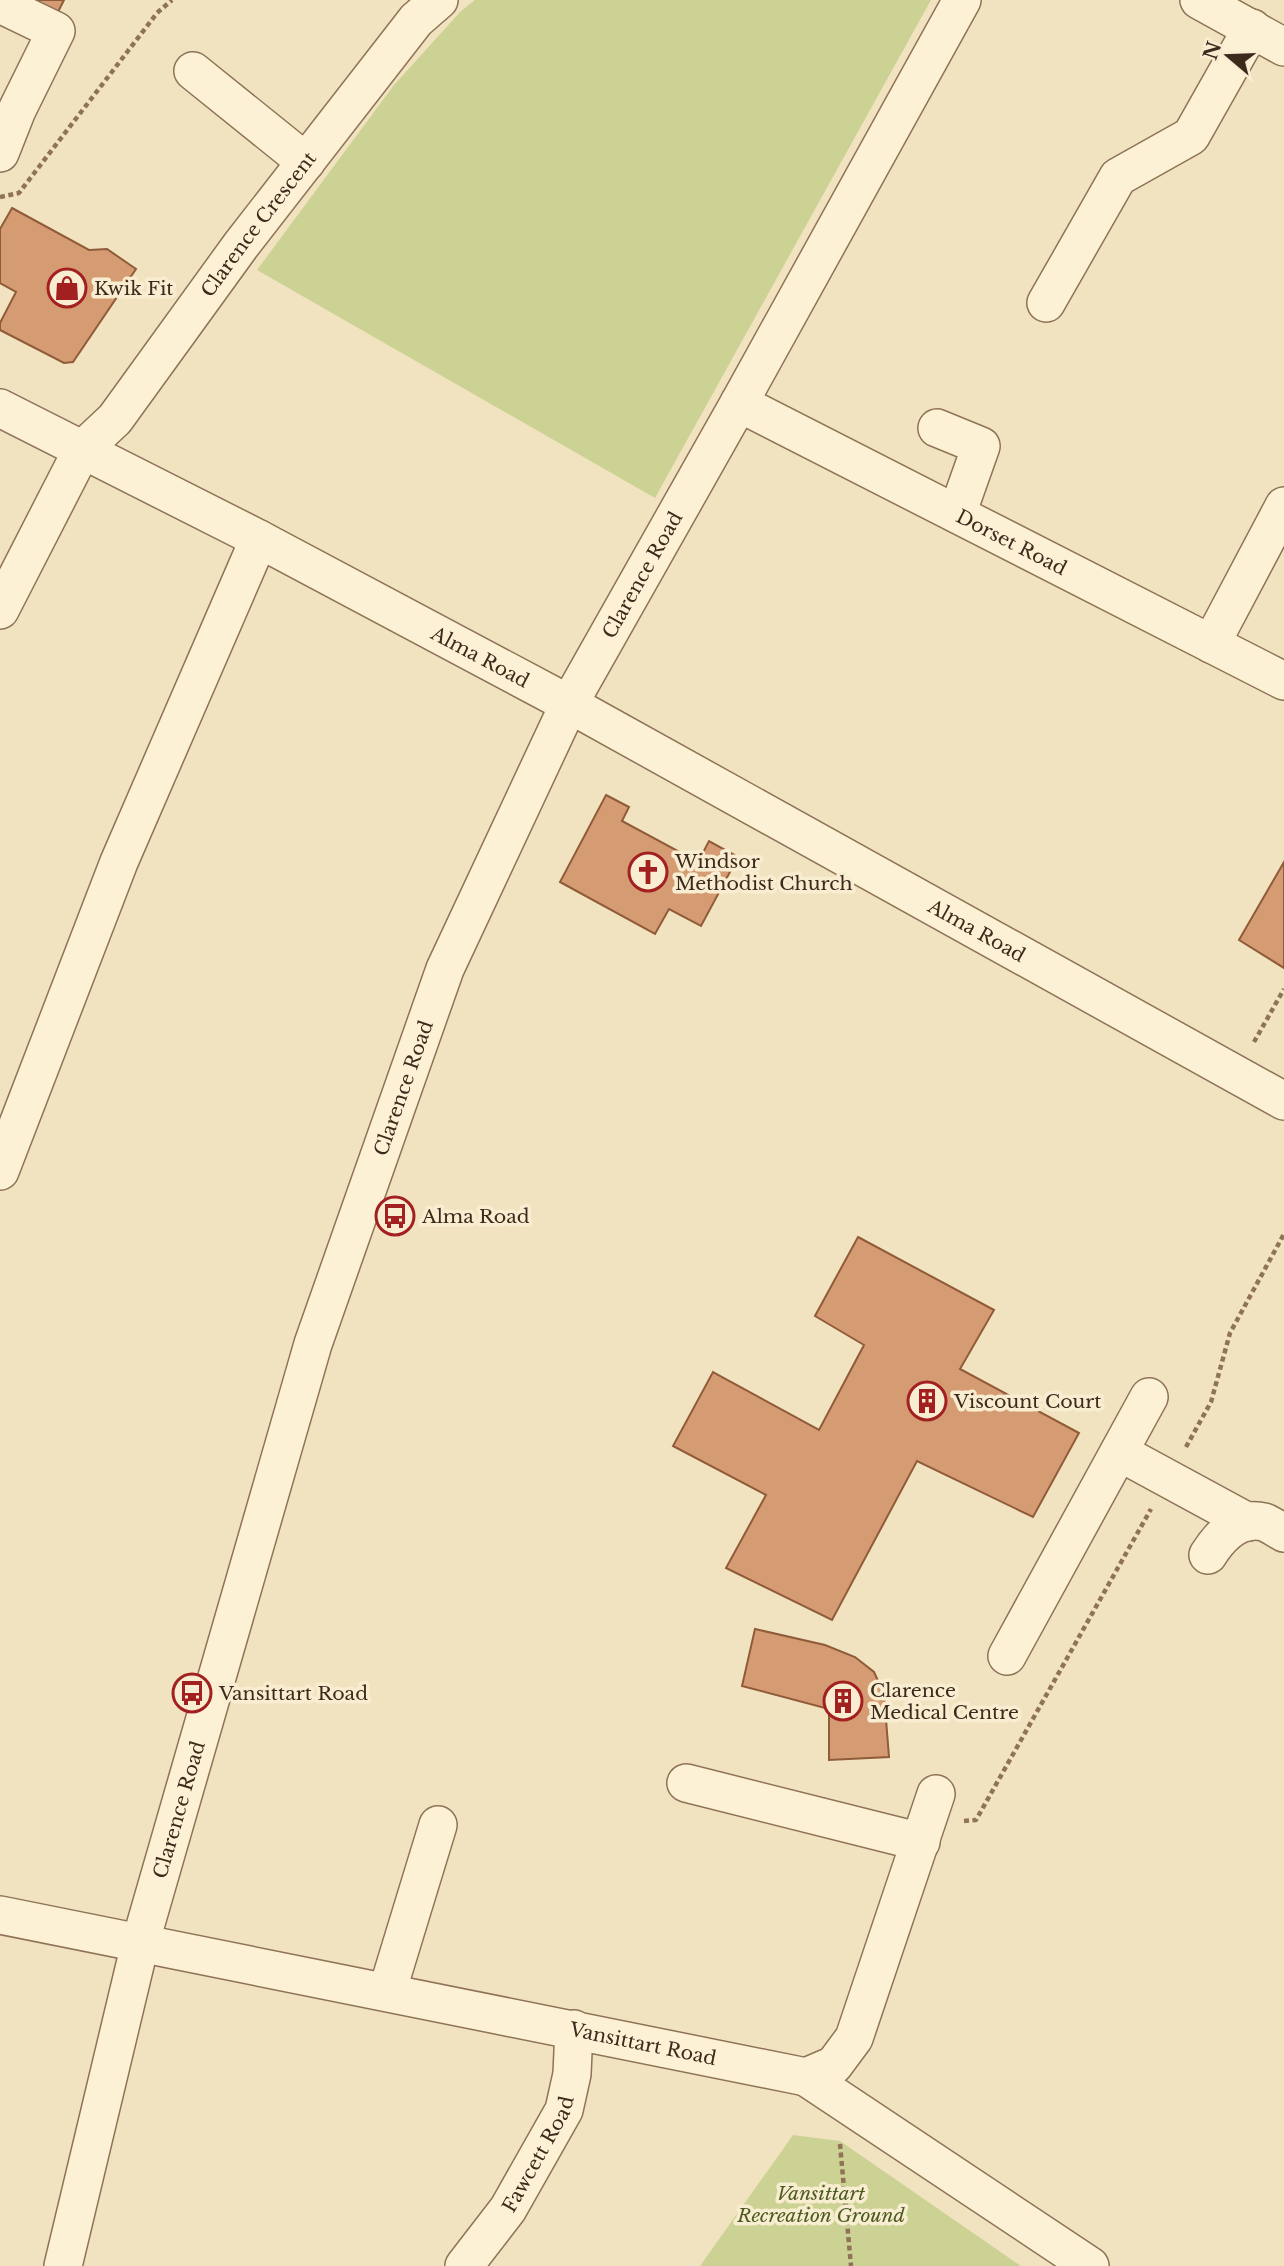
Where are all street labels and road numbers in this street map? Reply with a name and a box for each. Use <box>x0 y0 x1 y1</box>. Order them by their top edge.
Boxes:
street label: Clarence Crescent <box>196 147 322 301</box>
street label: Dorset Road <box>952 505 1071 580</box>
street label: Clarence Road <box>597 507 687 643</box>
street label: Alma Road <box>426 621 533 693</box>
street label: Alma Road <box>923 894 1029 967</box>
street label: Clarence Road <box>369 1017 438 1159</box>
street label: Clarence Road <box>149 1738 210 1881</box>
street label: Vansittart Road <box>567 2018 719 2070</box>
street label: Fawcett Road <box>498 2094 579 2216</box>

